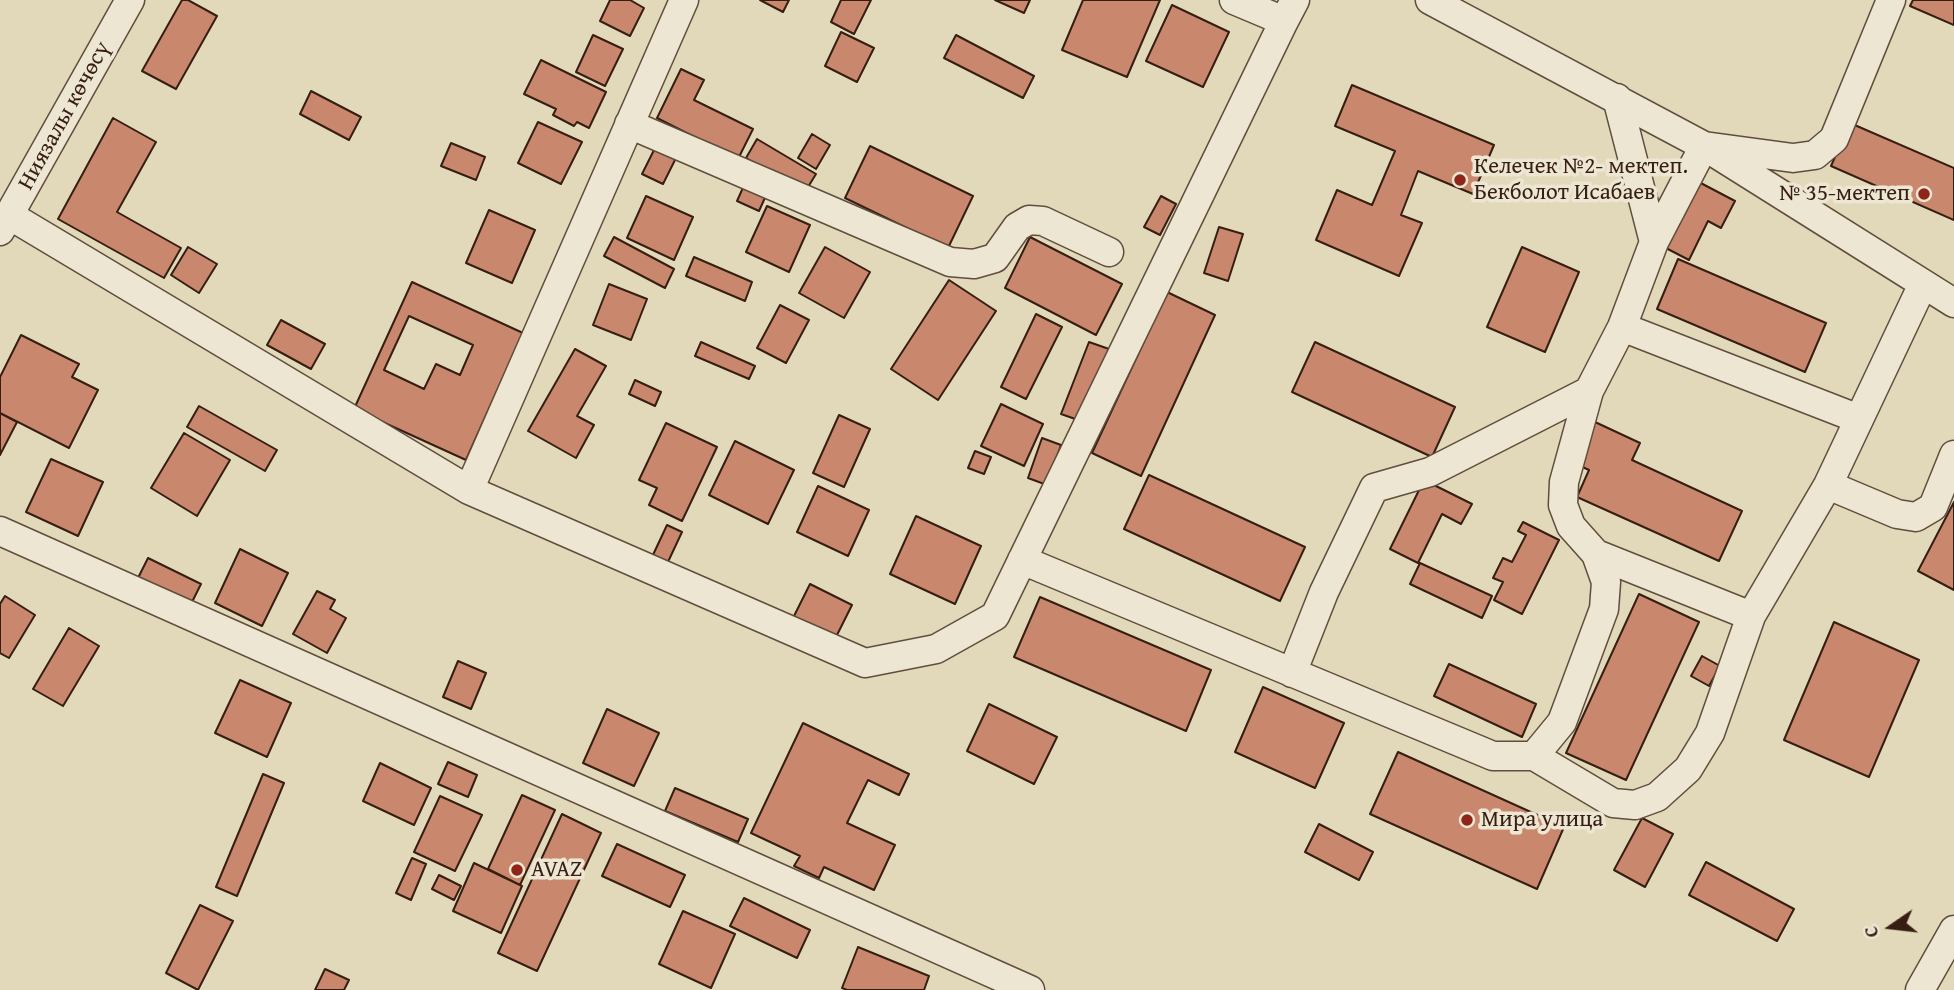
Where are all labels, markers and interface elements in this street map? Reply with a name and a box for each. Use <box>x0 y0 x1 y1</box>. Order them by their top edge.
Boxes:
street label: Ниязалы көчөсү <box>13 37 117 195</box>
place label: Келечек №2- мектеп. Бекболот Исабаев <box>1474 153 1688 207</box>
marker: Келечек №2- мектеп. Бекболот Исабаев <box>1452 172 1468 188</box>
place label: № 35-мектеп <box>1779 180 1910 208</box>
marker: № 35-мектеп <box>1916 186 1932 202</box>
place label: Мира улица <box>1481 806 1603 834</box>
marker: Мира улица <box>1459 812 1475 828</box>
place label: AVAZ <box>531 856 582 884</box>
marker: AVAZ <box>509 862 525 878</box>
north arrow <box>1856 892 1926 962</box>
text: С <box>1856 923 1886 941</box>

